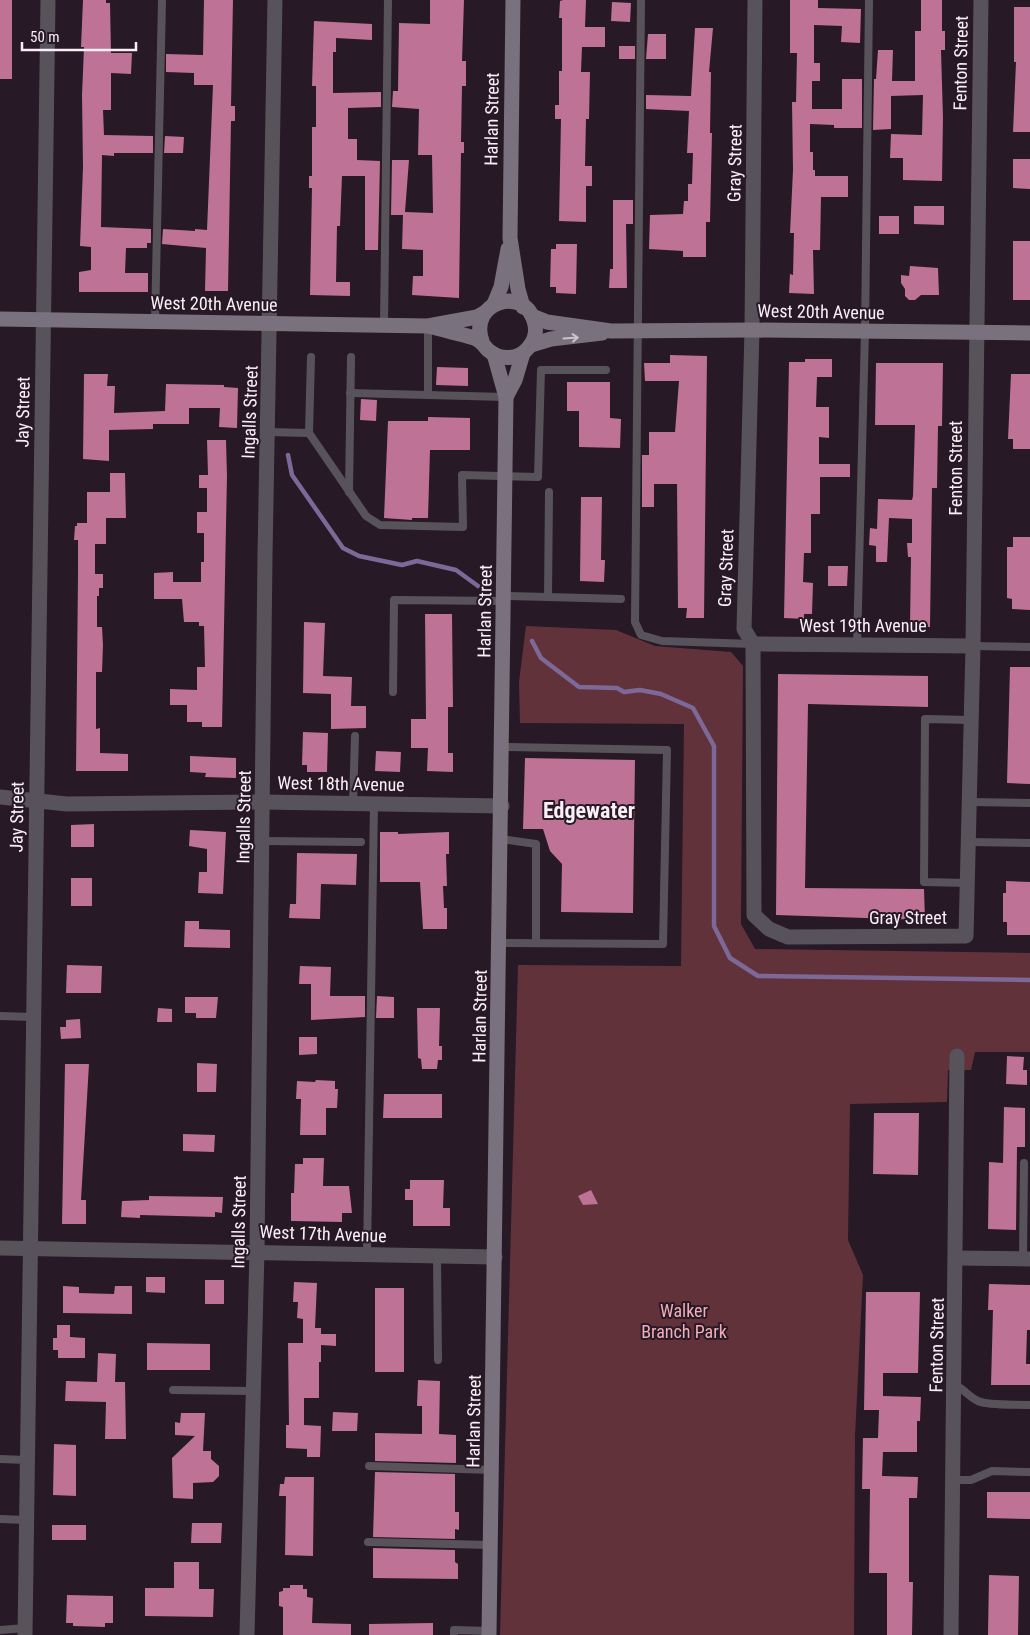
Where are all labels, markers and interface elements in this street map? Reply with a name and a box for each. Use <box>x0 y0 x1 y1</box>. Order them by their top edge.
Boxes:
street label: Fenton Street <box>949 15 972 111</box>
scale bar <box>22 20 136 52</box>
text: 50 m <box>30 28 60 46</box>
street label: Harlan Street <box>480 72 503 166</box>
street label: Gray Street <box>723 124 746 202</box>
street label: West 20th Avenue <box>150 292 278 315</box>
street label: West 20th Avenue <box>757 300 885 323</box>
one-way arrow <box>562 333 578 342</box>
street label: Ingalls Street <box>237 365 262 459</box>
street label: Jay Street <box>11 376 34 448</box>
street label: Fenton Street <box>945 421 966 515</box>
street label: Gray Street <box>714 529 737 607</box>
street label: Harlan Street <box>473 564 496 658</box>
street label: West 19th Avenue <box>799 615 927 636</box>
street label: Ingalls Street <box>232 770 255 864</box>
street label: West 18th Avenue <box>277 772 405 795</box>
street label: Jay Street <box>5 781 28 853</box>
district label: Edgewater <box>543 798 635 823</box>
street label: Gray Street <box>869 907 947 928</box>
street label: Harlan Street <box>468 969 491 1063</box>
street label: Ingalls Street <box>227 1175 250 1269</box>
street label: West 17th Avenue <box>259 1221 387 1246</box>
street label: Fenton Street <box>925 1297 948 1393</box>
park label: Walker Branch Park <box>641 1300 727 1342</box>
street label: Harlan Street <box>462 1374 485 1468</box>

